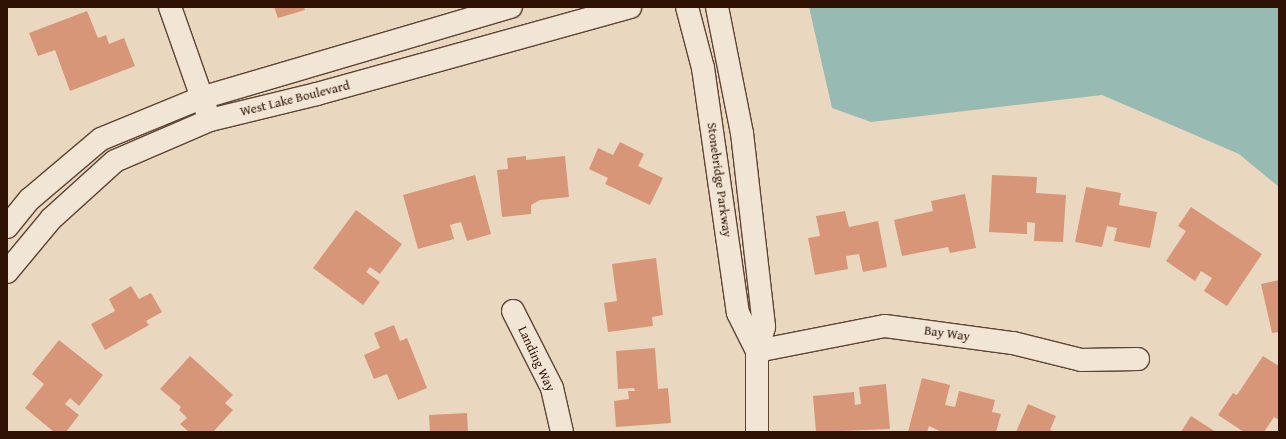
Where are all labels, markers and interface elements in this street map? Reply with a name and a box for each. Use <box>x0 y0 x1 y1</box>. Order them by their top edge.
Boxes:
street label: West Lake Boulevard <box>239 78 351 120</box>
street label: Stonebridge Parkway <box>703 122 735 238</box>
street label: Bay Way <box>923 323 971 345</box>
street label: Landing Way <box>514 324 558 394</box>

